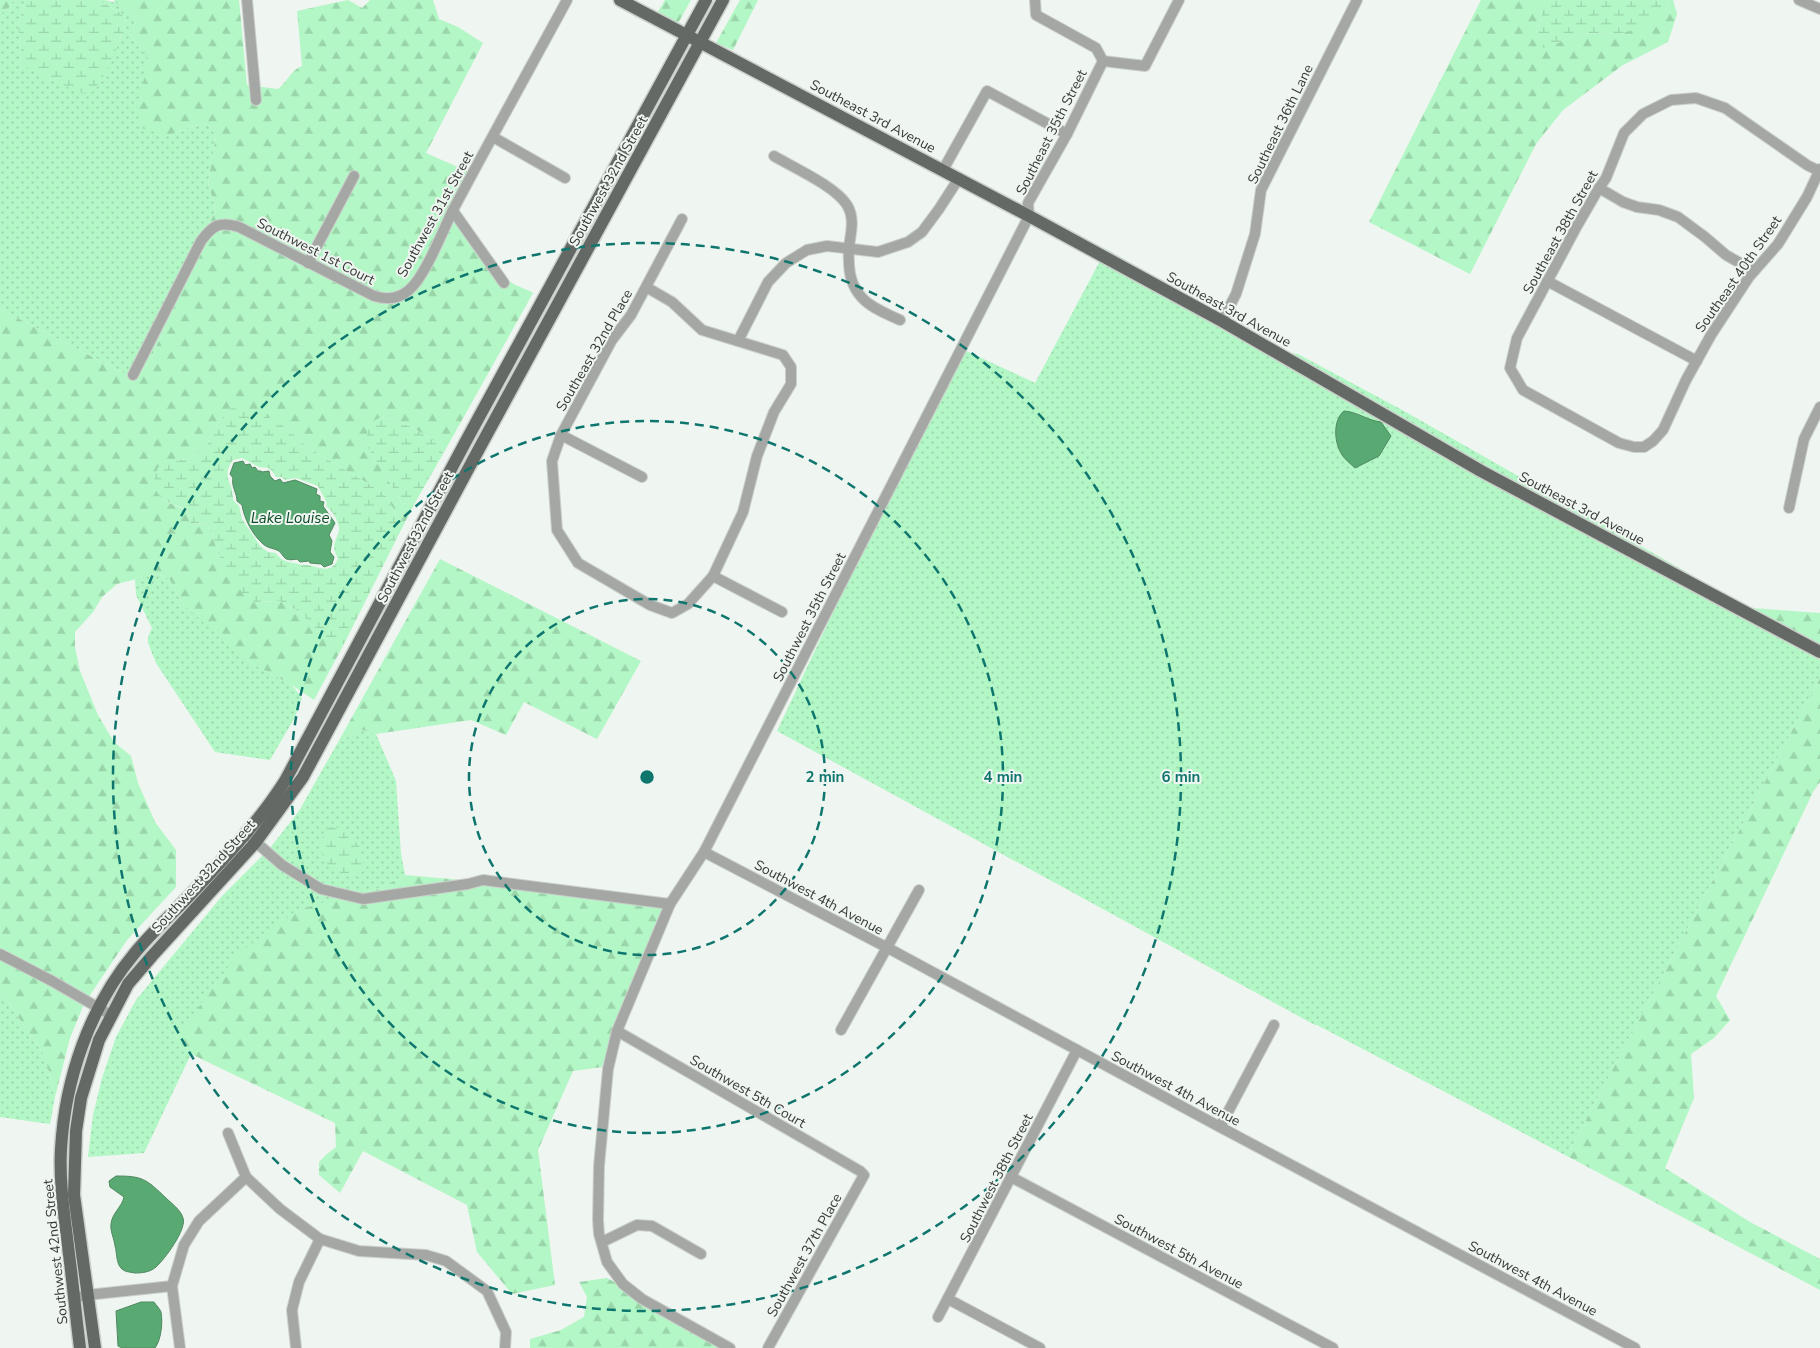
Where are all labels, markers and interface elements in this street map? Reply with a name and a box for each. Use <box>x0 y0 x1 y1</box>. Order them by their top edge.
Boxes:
street label: Southeast 36th Lane <box>1243 61 1318 187</box>
street label: Southeast 35th Street <box>1012 66 1091 198</box>
street label: Southeast 3rd Avenue <box>807 75 939 158</box>
street label: Southwest 32nd Street <box>565 113 652 250</box>
street label: Southwest 31st Street <box>393 148 478 281</box>
street label: Southeast 38th Street <box>1519 167 1602 297</box>
street label: Southeast 40th Street <box>1691 212 1786 336</box>
street label: Southwest 1st Court <box>254 214 378 289</box>
street label: Southeast 3rd Avenue <box>1163 267 1295 352</box>
street label: Southeast 32nd Place <box>552 286 637 415</box>
street label: Southeast 3rd Avenue <box>1516 467 1648 550</box>
street label: Southwest 32nd Street <box>373 468 458 606</box>
water label: Lake Louise <box>251 508 329 528</box>
street label: Southwest 35th Street <box>769 549 850 685</box>
text: 2 min <box>806 767 844 787</box>
text: 4 min <box>984 767 1022 787</box>
text: 6 min <box>1162 767 1200 787</box>
centre of rings <box>638 768 656 786</box>
street label: Southwest 32nd Street <box>147 816 259 937</box>
street label: Southwest 4th Avenue <box>751 855 887 940</box>
street label: Southwest 4th Avenue <box>1108 1046 1244 1131</box>
street label: Southwest 5th Court <box>686 1050 809 1132</box>
street label: Southwest 38th Street <box>956 1110 1037 1246</box>
street label: Southwest 42nd Street <box>38 1178 73 1326</box>
street label: Southwest 37th Place <box>762 1190 846 1321</box>
street label: Southwest 5th Avenue <box>1111 1209 1247 1294</box>
street label: Southwest 4th Avenue <box>1465 1236 1601 1321</box>

